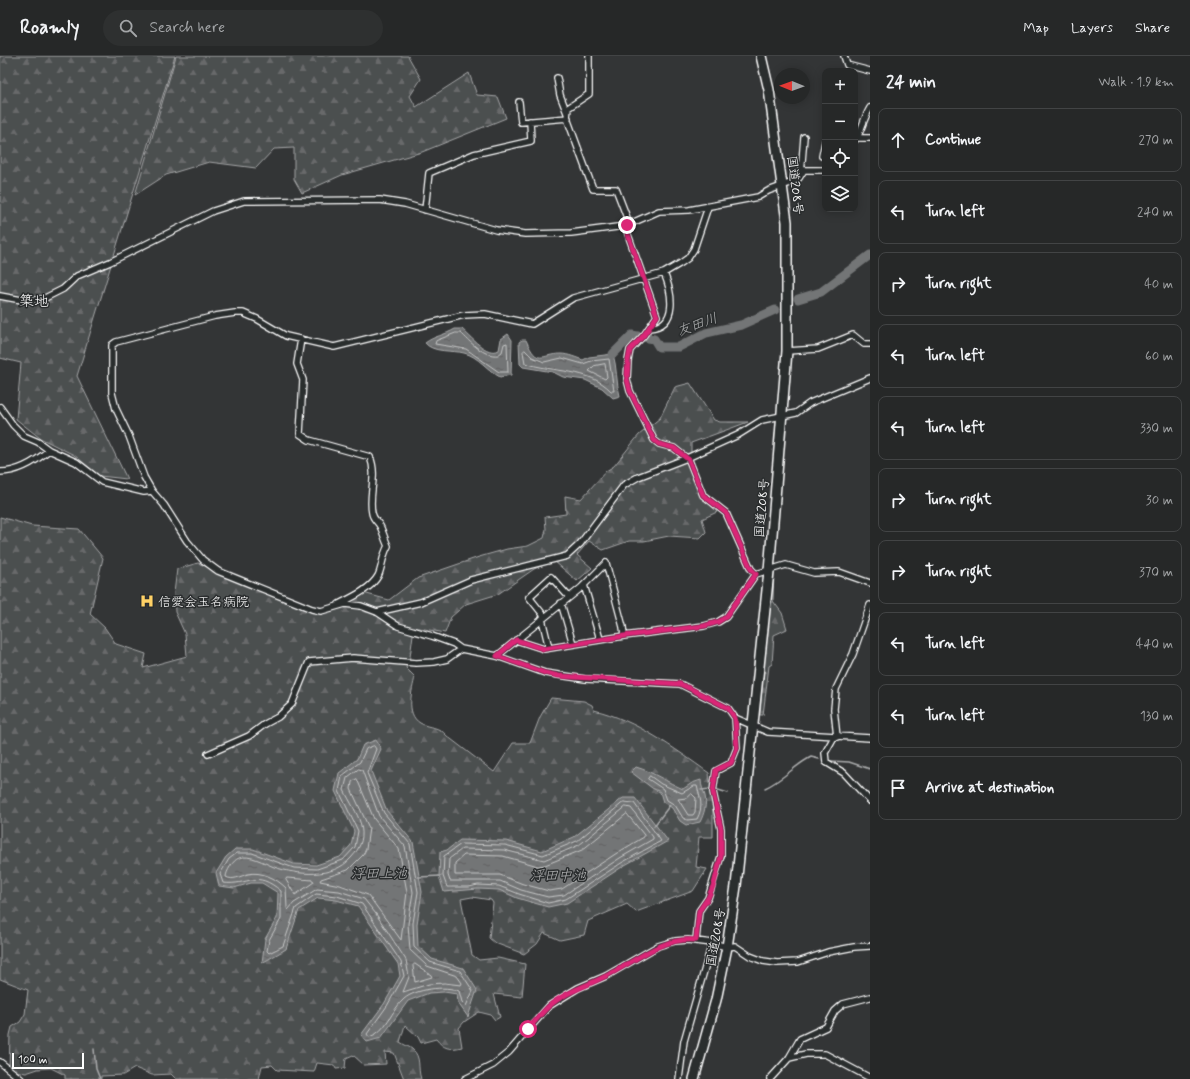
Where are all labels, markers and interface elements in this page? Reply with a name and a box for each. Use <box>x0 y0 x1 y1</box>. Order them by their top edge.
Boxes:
search box <box>103 10 383 46</box>
text: Roamly <box>20 15 79 40</box>
icon: search <box>117 17 139 39</box>
text: Search here <box>149 18 225 38</box>
text: Map <box>1023 19 1049 37</box>
text: Layers <box>1071 19 1113 37</box>
text: Share <box>1135 19 1170 37</box>
north arrow <box>774 68 810 104</box>
map controls <box>822 68 858 212</box>
button: + <box>822 68 858 104</box>
text: 24 min <box>886 71 936 93</box>
text: Walk · 1.9 km <box>1099 74 1174 91</box>
button: − <box>822 104 858 140</box>
icon: ahead <box>887 129 909 151</box>
text: Continue <box>925 130 981 150</box>
text: 270 m <box>1138 132 1173 149</box>
button: locate <box>822 140 858 176</box>
street label: 国道208号 <box>782 154 807 216</box>
button: layers <box>822 176 858 212</box>
icon: left <box>887 201 909 223</box>
text: Turn left <box>925 202 985 222</box>
text: 240 m <box>1137 204 1173 221</box>
route end <box>618 216 636 234</box>
icon: right <box>887 273 909 295</box>
text: Turn right <box>925 274 992 294</box>
text: 40 m <box>1144 276 1173 293</box>
district label: 築地 <box>19 292 49 312</box>
water label: 友田川 <box>675 309 720 341</box>
icon: left <box>887 345 909 367</box>
text: Turn left <box>925 346 985 366</box>
text: 60 m <box>1145 348 1173 365</box>
icon: left <box>887 417 909 439</box>
text: Turn left <box>925 418 985 438</box>
text: 330 m <box>1140 420 1173 437</box>
street label: 国道208号 <box>751 478 774 539</box>
icon: right <box>887 489 909 511</box>
text: Turn right <box>925 490 992 510</box>
text: 30 m <box>1146 492 1173 509</box>
icon: right <box>887 561 909 583</box>
text: Turn right <box>925 562 992 582</box>
text: 370 m <box>1139 564 1173 581</box>
hospital icon: 信愛会玉名病院 <box>139 593 155 609</box>
place label: 信愛会玉名病院 <box>158 594 249 611</box>
icon: left <box>887 633 909 655</box>
text: Turn left <box>925 634 985 654</box>
text: 440 m <box>1136 636 1173 653</box>
icon: left <box>887 705 909 727</box>
text: Turn left <box>925 706 985 726</box>
text: 130 m <box>1140 708 1173 725</box>
icon: arrive <box>887 777 909 799</box>
text: Arrive at destination <box>925 778 1054 798</box>
water label: 浮田上池 <box>351 865 408 883</box>
water label: 浮田中池 <box>530 867 587 885</box>
street label: 国道208号 <box>703 906 730 968</box>
route start <box>519 1020 537 1038</box>
scale bar <box>12 1051 84 1070</box>
text: 100 m <box>18 1053 48 1067</box>

